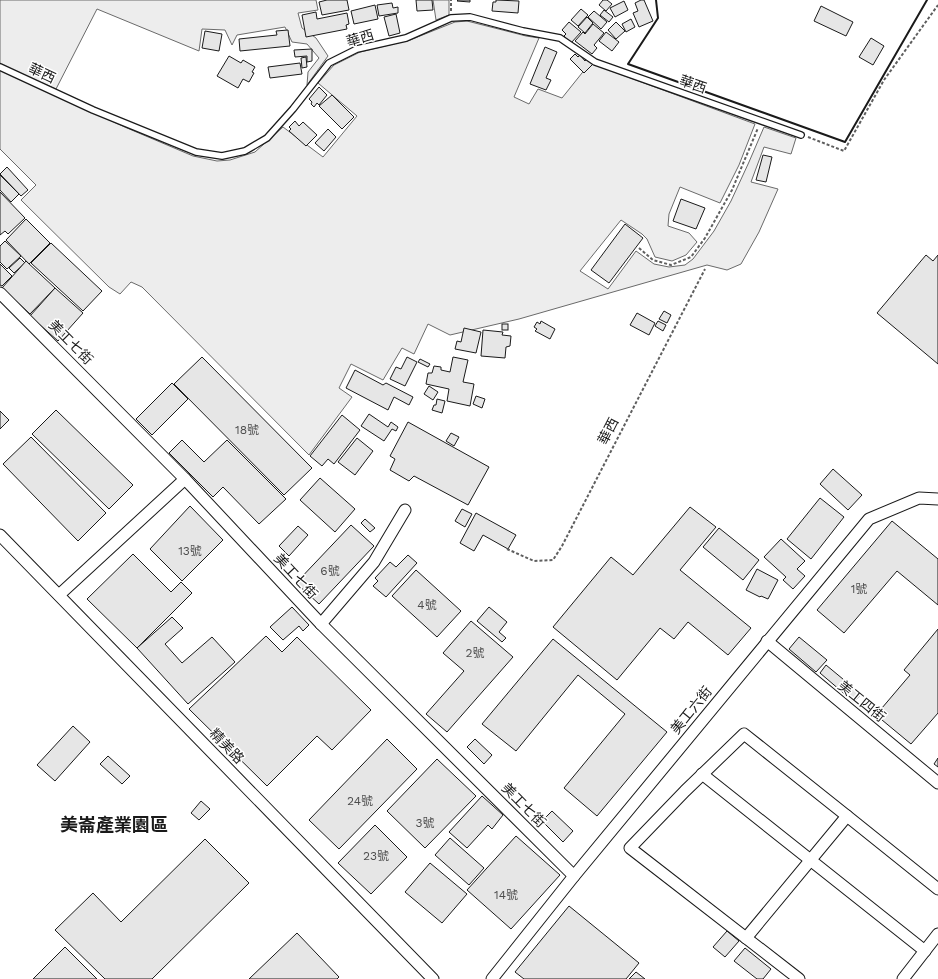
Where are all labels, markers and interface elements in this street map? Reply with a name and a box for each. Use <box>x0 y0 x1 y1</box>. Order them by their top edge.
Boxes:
street label: 華西 <box>344 26 376 50</box>
street label: 華西 <box>26 60 58 86</box>
street label: 華西 <box>677 72 709 96</box>
street label: 美工七街 <box>46 317 96 367</box>
street label: 華西 <box>595 415 621 447</box>
house number: 18號 <box>235 423 259 437</box>
house number: 13號 <box>178 544 202 558</box>
street label: 美工七街 <box>271 550 321 602</box>
house number: 6號 <box>320 564 340 578</box>
house number: 1號 <box>851 582 867 596</box>
house number: 4號 <box>417 598 437 612</box>
house number: 2號 <box>466 646 485 660</box>
street label: 美工四街 <box>835 677 889 725</box>
street label: 美工六街 <box>667 683 715 737</box>
street label: 精美路 <box>207 725 247 767</box>
street label: 美工七街 <box>499 780 549 830</box>
house number: 24號 <box>347 794 373 808</box>
district label: 美崙產業園區 <box>60 814 168 835</box>
house number: 3號 <box>416 816 435 830</box>
house number: 23號 <box>363 849 389 863</box>
house number: 14號 <box>494 888 518 902</box>

